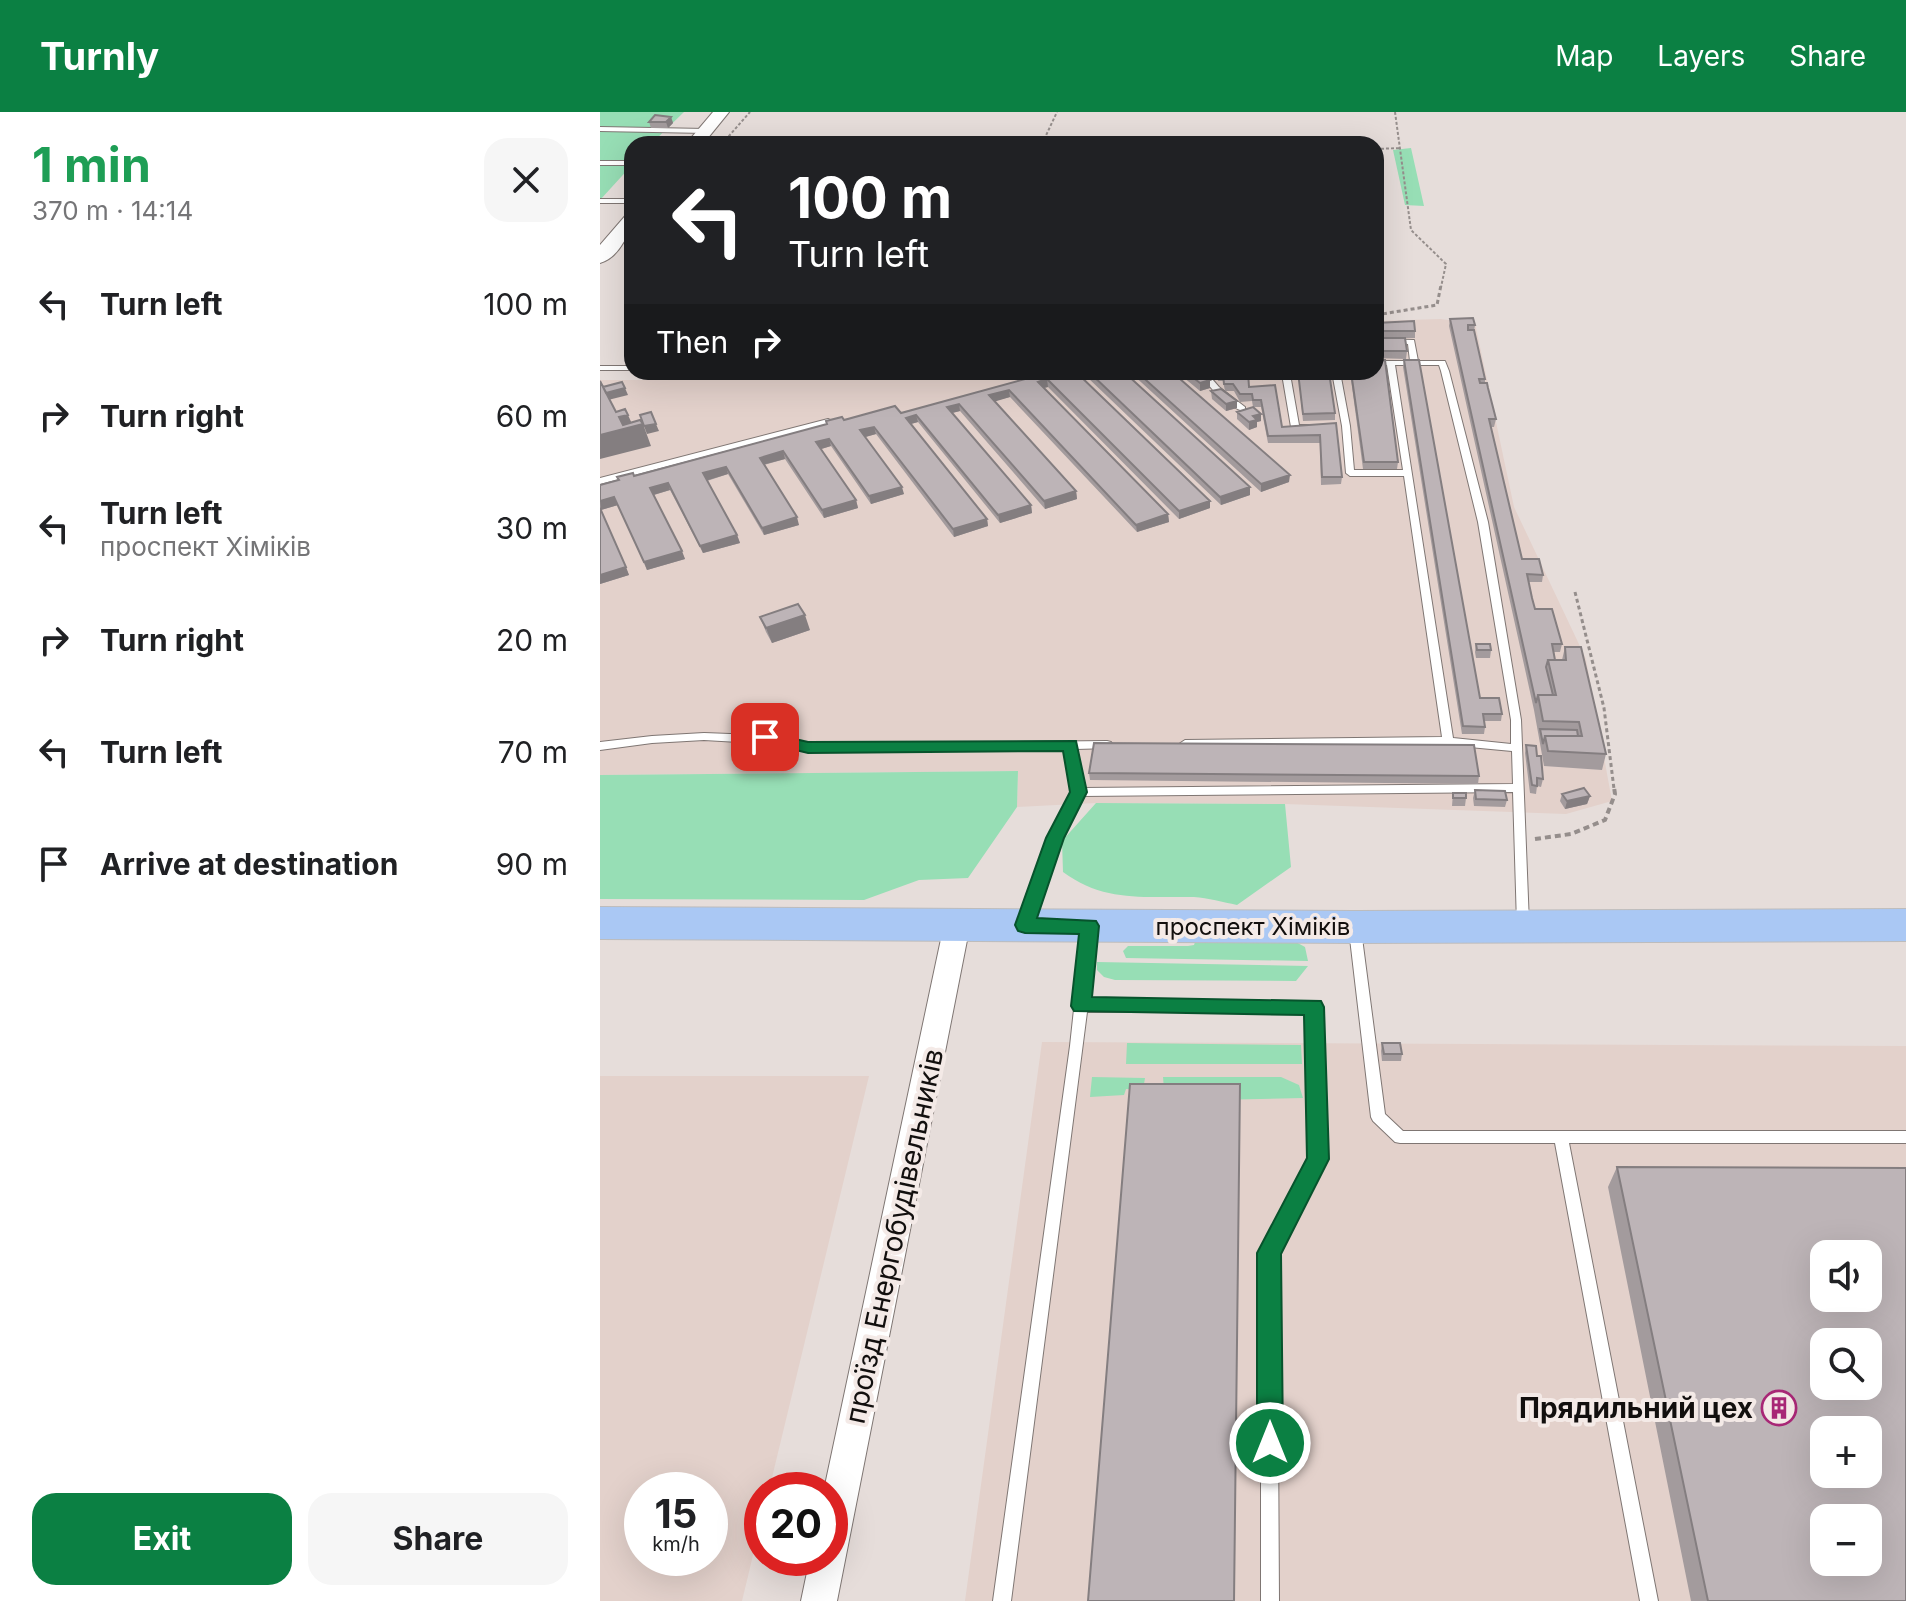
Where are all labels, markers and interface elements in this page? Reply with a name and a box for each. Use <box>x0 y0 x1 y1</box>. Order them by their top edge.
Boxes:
text: Turnly <box>40 33 159 79</box>
text: Map <box>1555 39 1613 73</box>
text: Layers <box>1657 39 1745 73</box>
text: Share <box>1789 39 1866 73</box>
text: 1 min <box>32 135 151 194</box>
button: close <box>484 138 568 222</box>
text: 100 m <box>788 164 952 232</box>
icon: left <box>656 168 760 272</box>
text: 370 m · 14:14 <box>32 195 193 226</box>
text: Turn left <box>788 232 929 276</box>
icon: left <box>32 282 76 326</box>
text: Turn left <box>100 286 222 322</box>
text: 100 m <box>483 286 568 322</box>
icon: right <box>744 320 788 364</box>
text: Then <box>656 324 728 360</box>
icon: right <box>32 394 76 438</box>
text: Turn right <box>100 398 244 434</box>
text: 60 m <box>496 398 568 434</box>
text: Turn left <box>100 495 222 531</box>
icon: left <box>32 506 76 550</box>
text: 30 m <box>496 510 568 546</box>
text: проспект Хіміків <box>100 531 311 562</box>
icon: right <box>32 618 76 662</box>
text: Turn right <box>100 622 244 658</box>
text: 20 m <box>496 622 568 658</box>
pin <box>731 703 799 771</box>
icon: arrive <box>743 715 787 759</box>
icon: left <box>32 730 76 774</box>
text: Turn left <box>100 734 222 770</box>
text: 70 m <box>498 734 568 770</box>
icon: arrive <box>32 842 76 886</box>
text: Arrive at destination <box>100 846 398 882</box>
text: 90 m <box>496 846 568 882</box>
street label: проспект Хіміків <box>1156 912 1350 941</box>
street label: проїзд Енергобудівельників <box>838 1046 950 1426</box>
map controls <box>1810 1240 1882 1576</box>
button: sound <box>1810 1240 1882 1312</box>
button: search <box>1810 1328 1882 1400</box>
building icon: Прядильний цех <box>1760 1389 1798 1427</box>
place label: Прядильний цех <box>1519 1391 1753 1425</box>
position arrow <box>1228 1401 1312 1485</box>
button: + <box>1810 1416 1882 1488</box>
speed limit sign: 20 <box>744 1472 848 1576</box>
text: 15 <box>655 1489 697 1538</box>
button: Exit <box>32 1493 292 1585</box>
button: Share <box>308 1493 568 1585</box>
button: − <box>1810 1504 1882 1576</box>
text: km/h <box>652 1532 700 1556</box>

